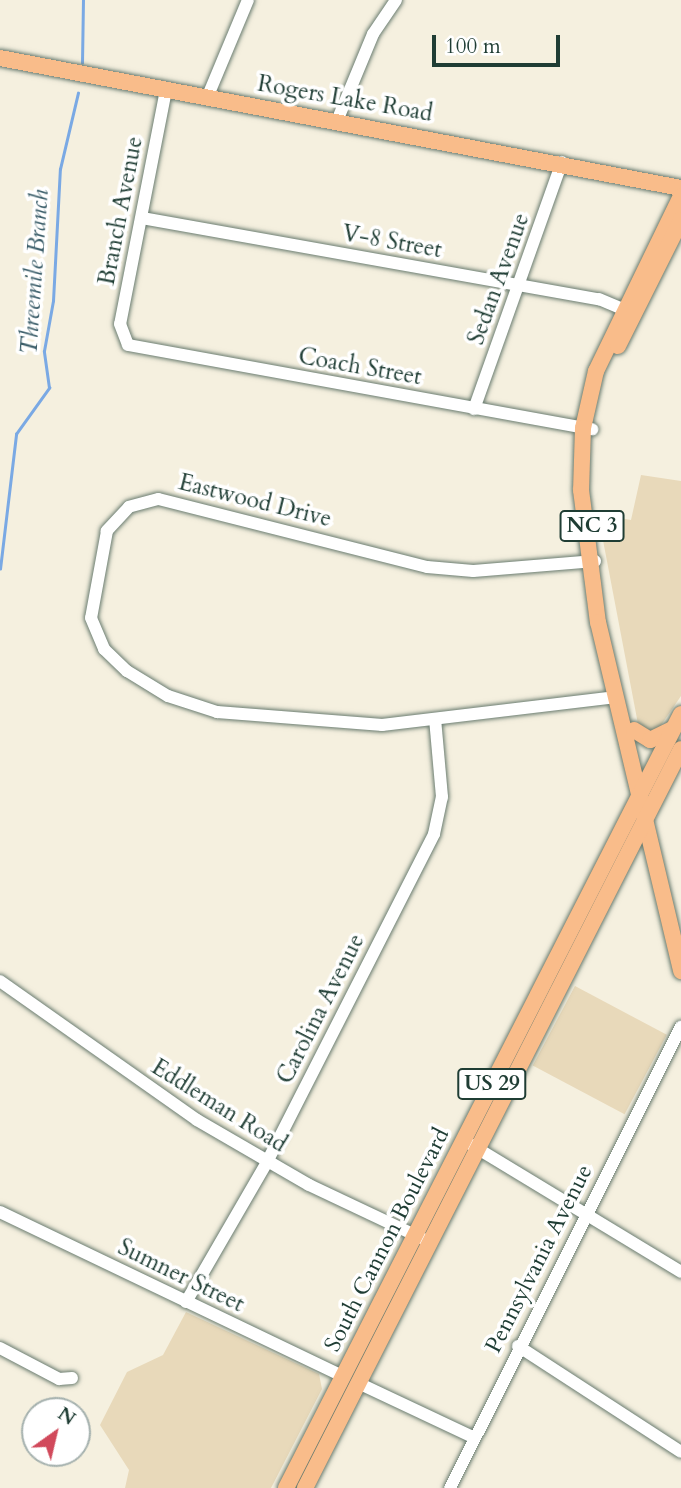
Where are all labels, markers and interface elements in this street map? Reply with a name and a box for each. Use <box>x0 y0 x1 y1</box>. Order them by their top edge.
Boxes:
scale bar <box>436 21 564 65</box>
text: 100 m <box>445 32 501 61</box>
street label: Rogers Lake Road <box>255 70 435 128</box>
street label: Branch Avenue <box>93 134 149 288</box>
water label: Threemile Branch <box>15 189 55 355</box>
street label: Sedan Avenue <box>462 209 536 349</box>
street label: V-8 Street <box>340 220 444 264</box>
street label: Coach Street <box>296 343 424 391</box>
street label: Eastwood Drive <box>176 469 334 533</box>
road number: NC 3 <box>559 508 625 544</box>
street label: Carolina Avenue <box>271 929 371 1089</box>
street label: Eddleman Road <box>146 1053 292 1159</box>
road number: US 29 <box>457 1066 527 1102</box>
street label: South Cannon Boulevard <box>319 1124 455 1356</box>
street label: Pennsylvania Avenue <box>480 1160 598 1358</box>
street label: Sumner Street <box>113 1234 249 1318</box>
north arrow <box>21 1397 91 1467</box>
text: N <box>53 1401 81 1432</box>

